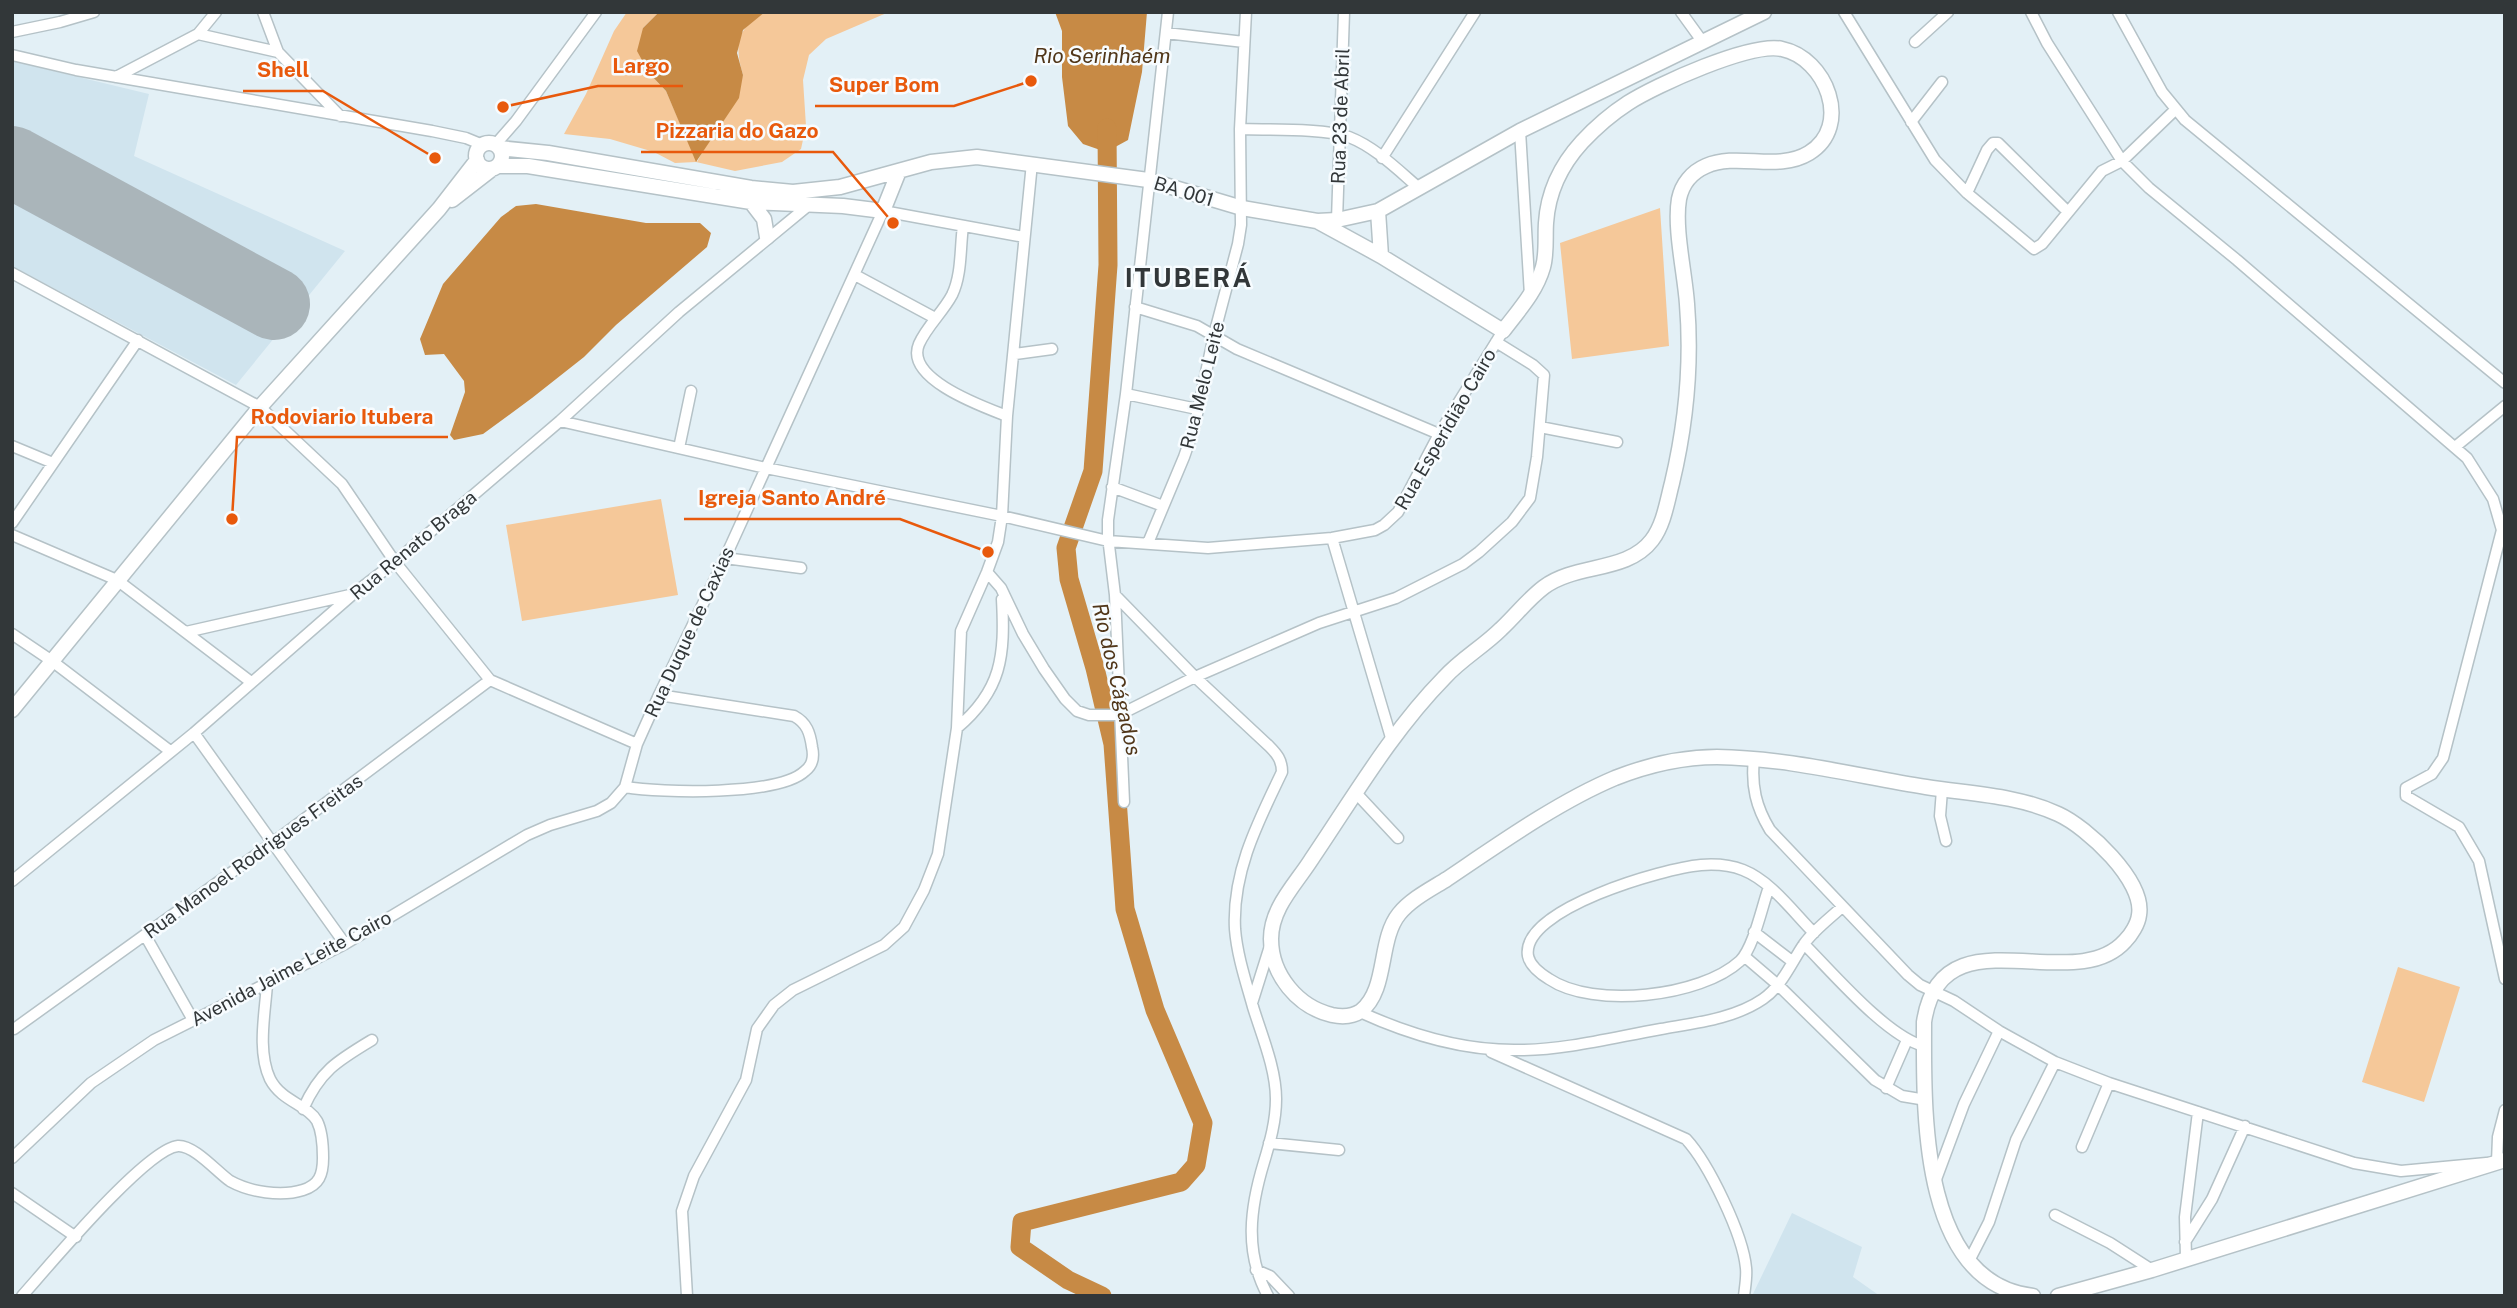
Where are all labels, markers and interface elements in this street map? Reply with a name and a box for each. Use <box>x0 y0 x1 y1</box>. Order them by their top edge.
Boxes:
water label: Rio Serinhaém <box>1034 43 1171 68</box>
callout: Largo <box>598 44 683 86</box>
street label: Rua 23 de Abril <box>1327 48 1353 184</box>
callout: Shell <box>243 49 323 91</box>
text: Largo <box>612 53 670 78</box>
text: Shell <box>257 57 309 82</box>
callout: Super Bom <box>815 64 954 106</box>
text: Super Bom <box>829 72 939 97</box>
callout: Pizzaria do Gazo <box>641 110 833 152</box>
text: Pizzaria do Gazo <box>655 118 819 143</box>
street label: BA 001 <box>1151 171 1217 211</box>
district label: ITUBERÁ <box>1125 262 1253 293</box>
street label: Rua Melo Leite <box>1176 319 1228 451</box>
street label: Rua Esperidião Cairo <box>1390 344 1500 514</box>
callout: Rodoviario Itubera <box>237 395 448 437</box>
text: Rodoviario Itubera <box>251 404 433 429</box>
callout: Igreja Santo André <box>684 477 900 519</box>
text: Igreja Santo André <box>698 485 886 510</box>
street label: Rua Renato Braga <box>345 486 481 604</box>
street label: Rua Duque de Caxias <box>640 543 738 721</box>
water label: Rio dos Cágados <box>1087 600 1147 758</box>
street label: Rua Manoel Rodrigues Freitas <box>139 769 367 943</box>
street label: Avenida Jaime Leite Cairo <box>187 906 395 1030</box>

